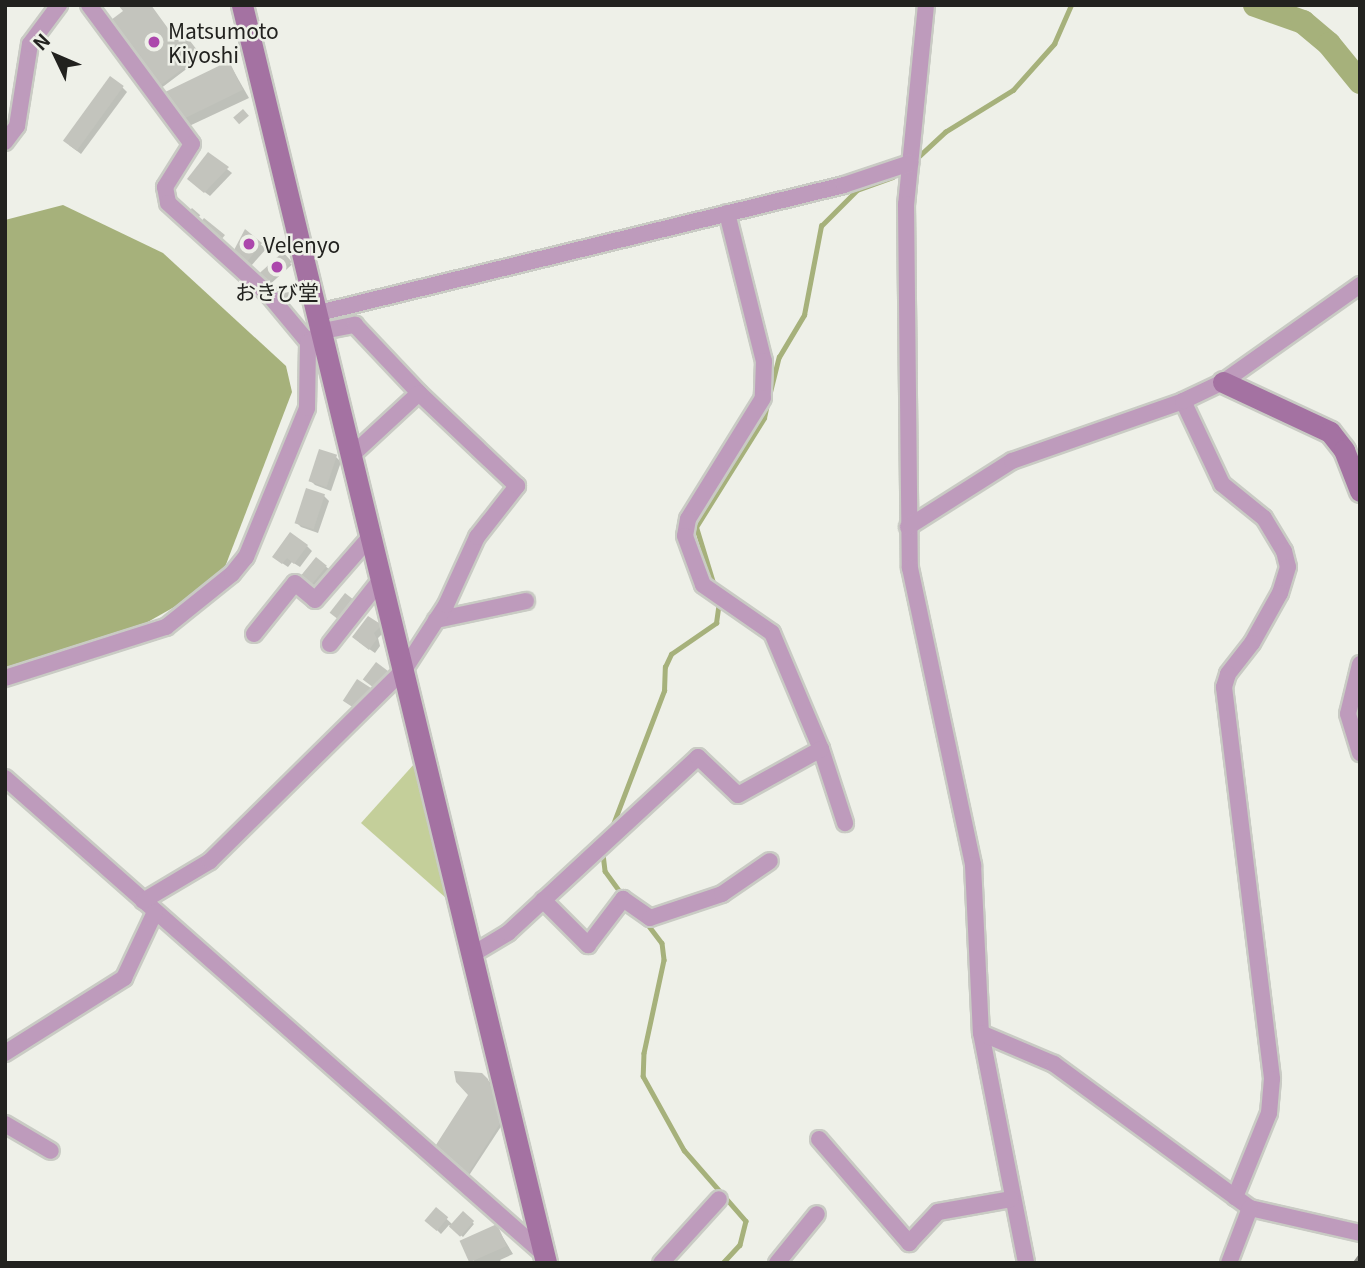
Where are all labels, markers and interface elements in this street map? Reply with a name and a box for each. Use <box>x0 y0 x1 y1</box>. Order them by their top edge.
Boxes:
place label: Matsumoto Kiyoshi <box>168 17 279 67</box>
north arrow <box>21 21 91 91</box>
text: N <box>26 27 55 56</box>
marker: Matsumoto Kiyoshi <box>146 34 162 50</box>
place label: Velenyo <box>263 231 340 257</box>
marker: Velenyo <box>241 236 257 252</box>
marker: おきび堂 <box>269 259 285 275</box>
place label: おきび堂 <box>235 278 319 304</box>

